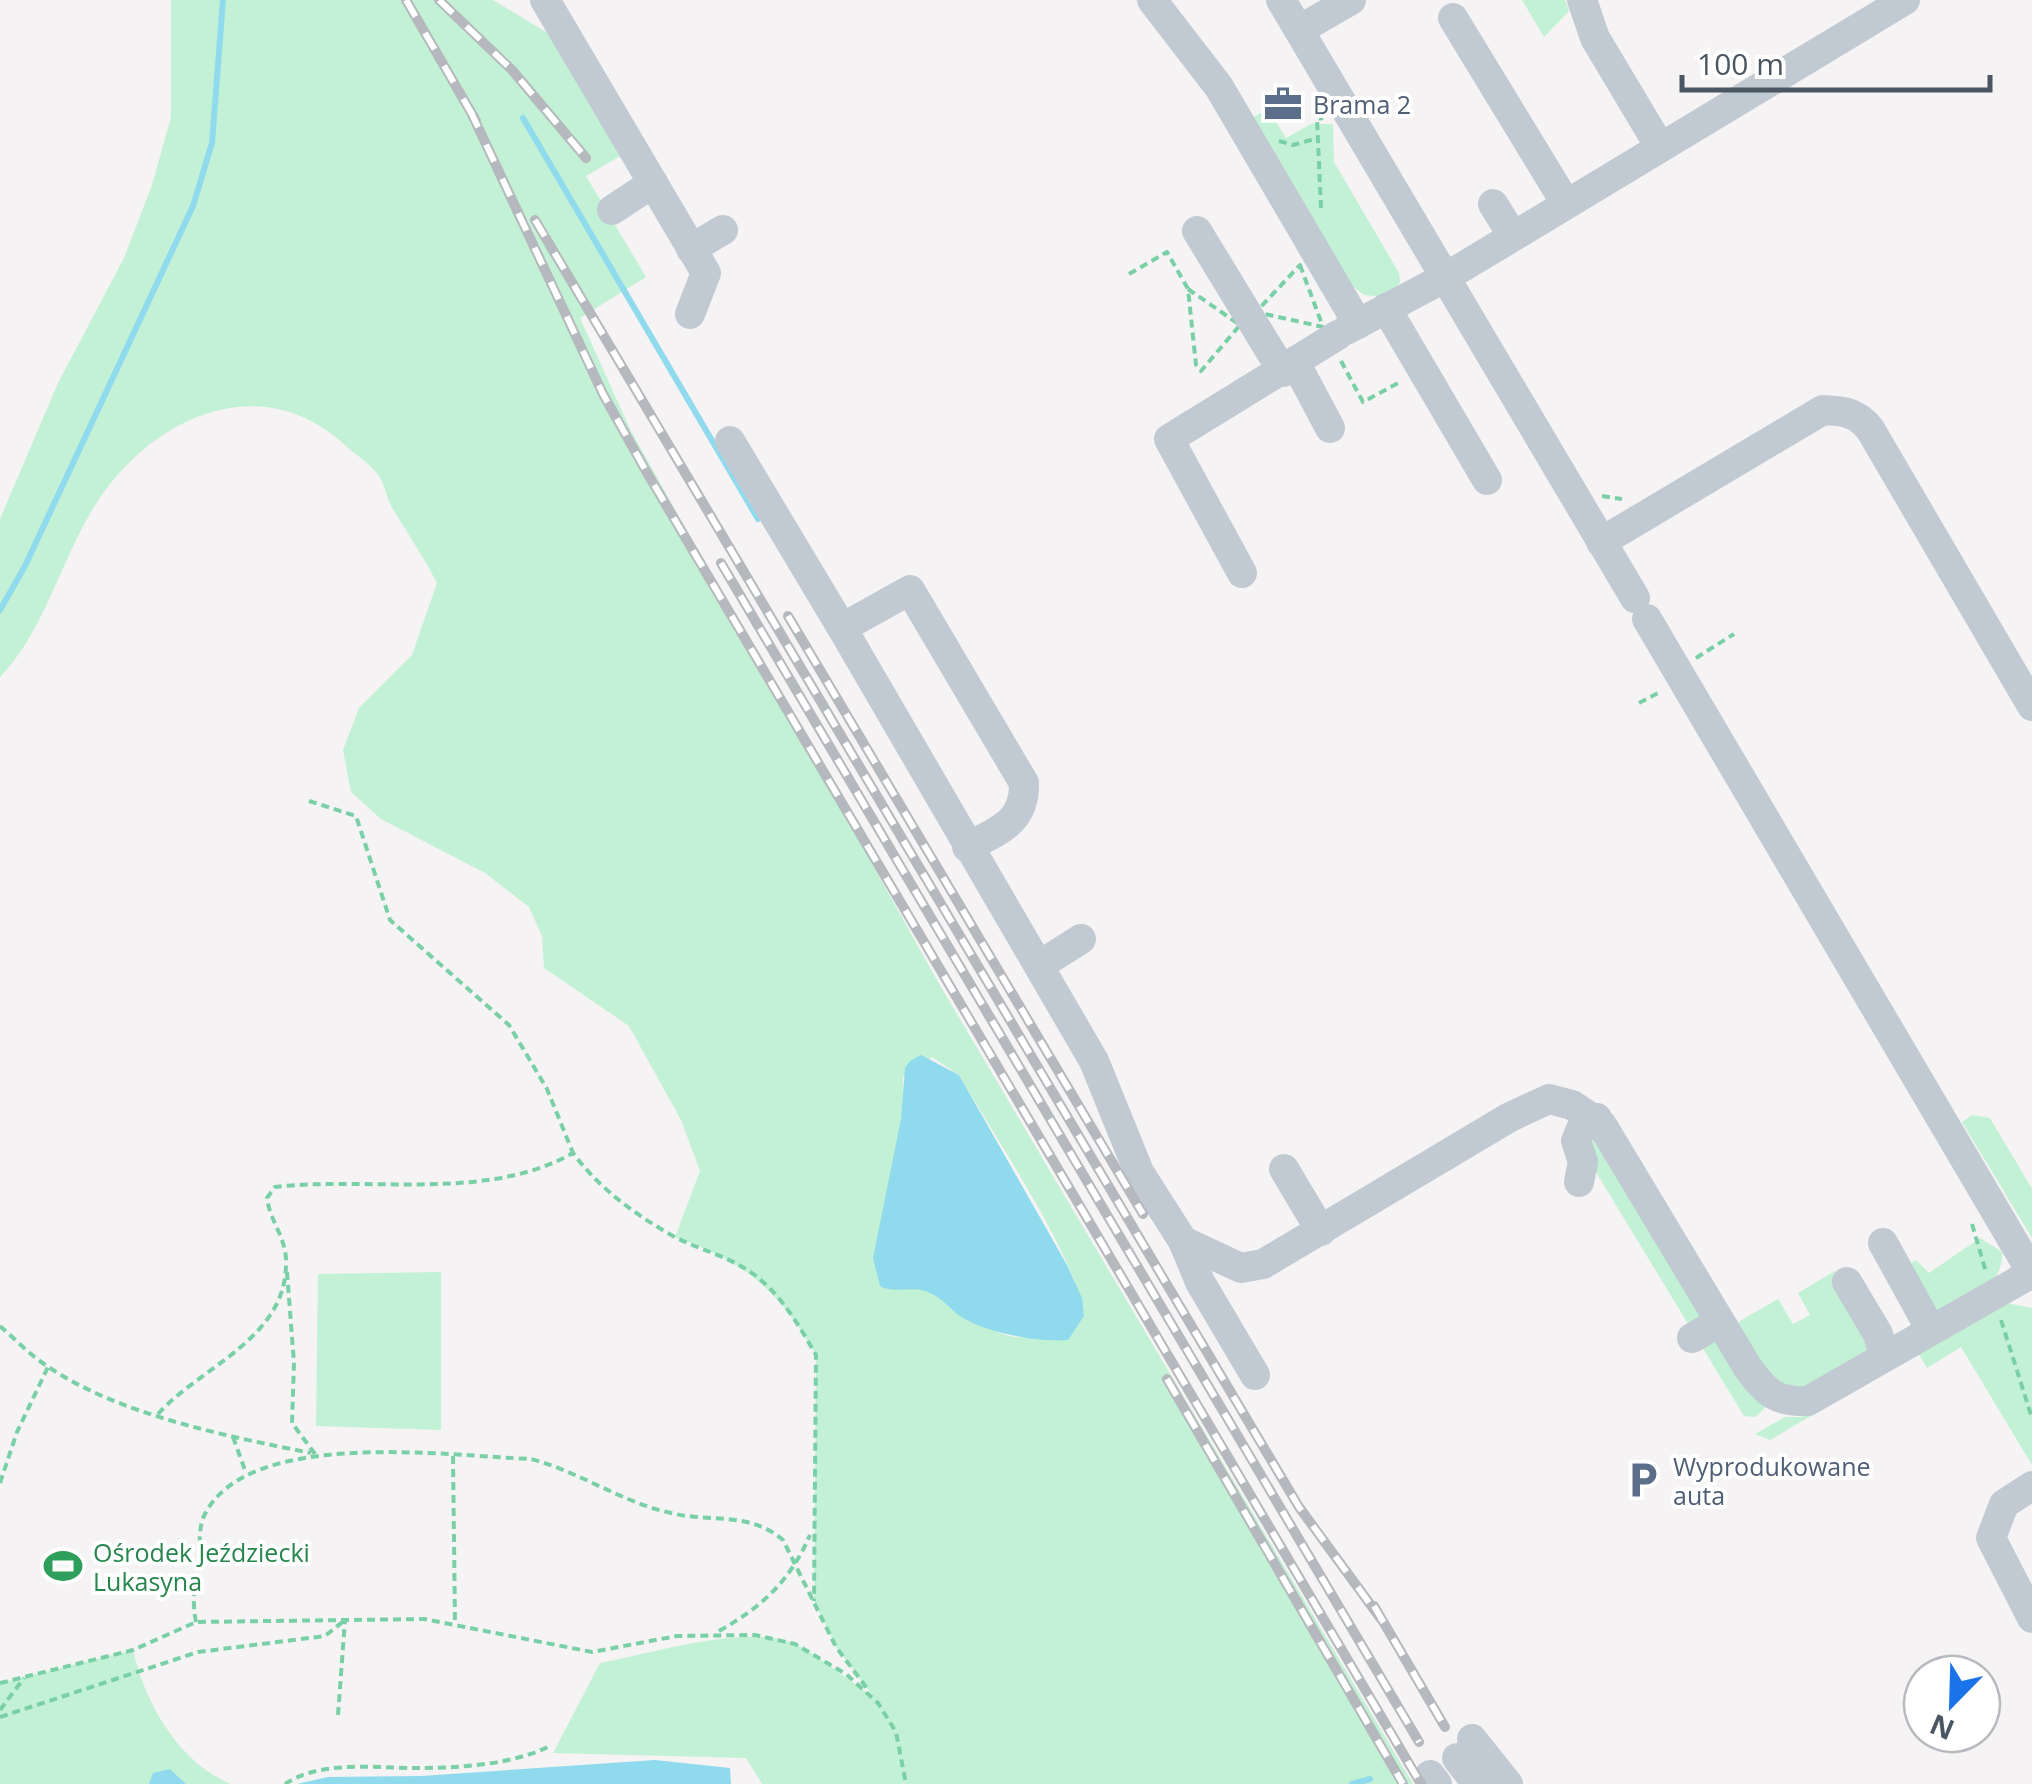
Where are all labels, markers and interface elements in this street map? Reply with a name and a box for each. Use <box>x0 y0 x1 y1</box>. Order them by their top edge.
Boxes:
scale bar <box>1682 30 1990 92</box>
text: 100 m <box>1697 43 1784 84</box>
office icon: Brama 2 <box>1262 83 1304 125</box>
place label: Brama 2 <box>1313 87 1411 121</box>
place label: Wyprodukowane auta <box>1673 1449 1871 1512</box>
parking icon: Wyprodukowane auta <box>1622 1459 1664 1501</box>
place label: Ośrodek Jeździecki Lukasyna <box>93 1535 310 1598</box>
sports icon: Ośrodek Jeździecki Lukasyna <box>42 1545 84 1587</box>
north arrow <box>1902 1654 2002 1754</box>
text: N <box>1924 1706 1960 1750</box>

